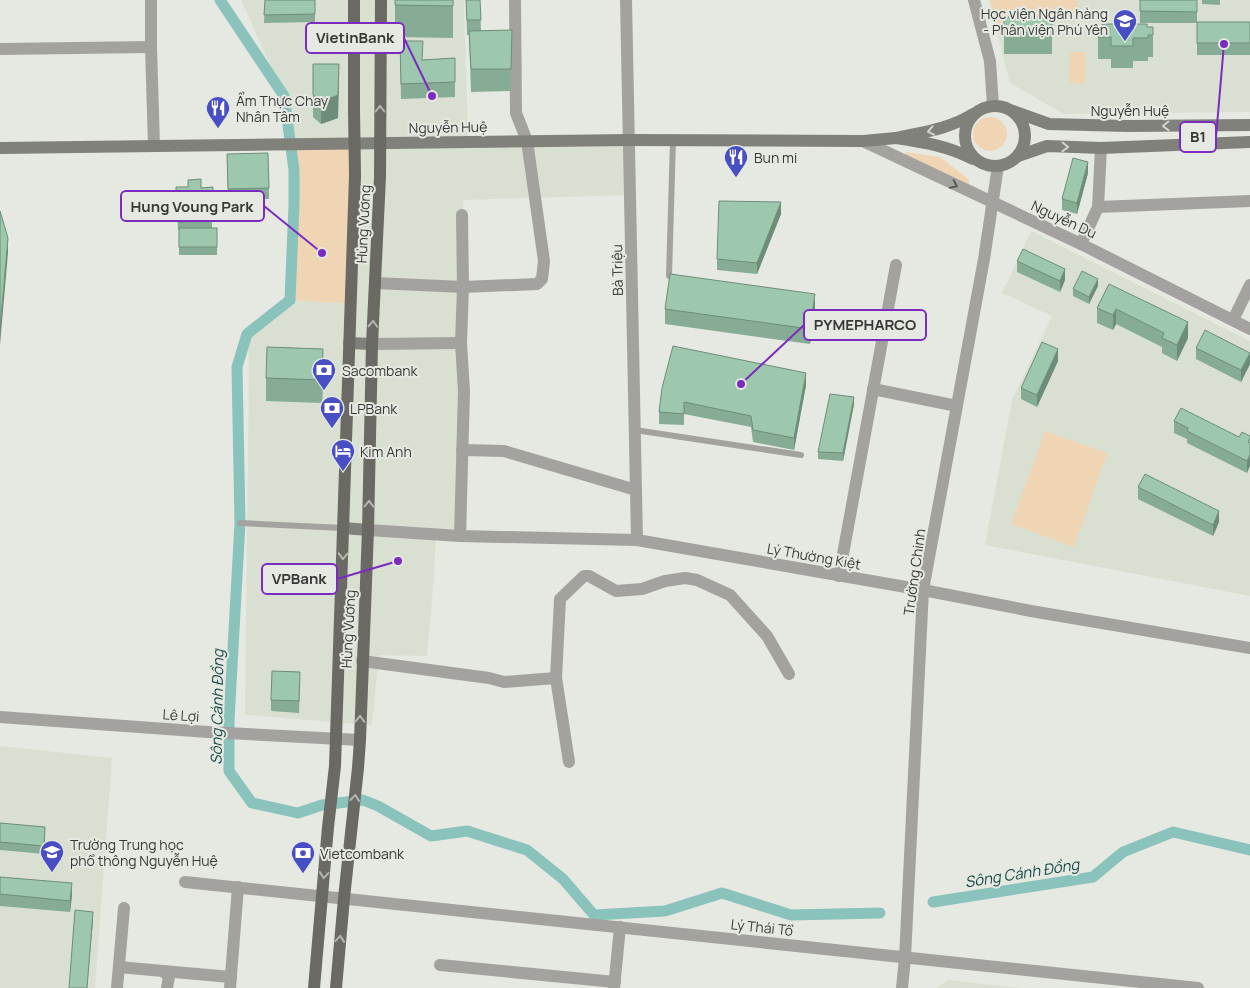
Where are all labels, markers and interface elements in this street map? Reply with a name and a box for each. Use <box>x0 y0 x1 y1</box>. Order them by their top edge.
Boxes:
place label: Học viện Ngân hàng - Phân viện Phú Yên <box>981 4 1108 39</box>
school or university icon: Học viện Ngân hàng - Phân viện Phú Yên <box>1112 8 1138 42</box>
callout: VietinBank <box>306 23 404 53</box>
text: VietinBank <box>316 27 395 48</box>
place label: Ẩm Thực Chay Nhân Tâm <box>236 91 329 126</box>
restaurant icon: Ẩm Thực Chay Nhân Tâm <box>205 95 231 129</box>
street label: Nguyễn Huệ <box>1091 101 1169 120</box>
one-way arrow <box>375 105 385 113</box>
street label: Nguyễn Huệ <box>409 117 487 137</box>
one-way arrow <box>1162 121 1170 131</box>
callout: B1 <box>1180 122 1216 152</box>
one-way arrow <box>927 125 935 136</box>
text: B1 <box>1190 126 1206 147</box>
one-way arrow <box>1062 142 1069 152</box>
restaurant icon: Bun mi <box>723 144 749 178</box>
place label: Bun mi <box>754 148 797 167</box>
one-way arrow <box>949 178 958 189</box>
street label: Hùng Vương <box>351 184 375 264</box>
callout: Hung Voung Park <box>121 191 264 221</box>
text: Hung Voung Park <box>131 196 254 217</box>
street label: Nguyễn Du <box>1028 196 1100 242</box>
street label: Bà Triệu <box>607 244 627 296</box>
callout: PYMEPHARCO <box>804 310 926 340</box>
text: PYMEPHARCO <box>814 314 916 335</box>
one-way arrow <box>368 320 379 328</box>
bank icon: Sacombank <box>311 357 337 391</box>
place label: Sacombank <box>342 361 418 380</box>
bank icon: LPBank <box>319 395 345 429</box>
place label: LPBank <box>350 399 398 418</box>
hotel icon: Kim Anh <box>330 438 356 472</box>
place label: Kim Anh <box>360 442 412 461</box>
one-way arrow <box>363 500 374 508</box>
street label: Trường Chinh <box>899 528 929 616</box>
street label: Lý Thường Kiệt <box>766 538 863 574</box>
one-way arrow <box>338 552 348 560</box>
callout: VPBank <box>262 564 337 594</box>
text: VPBank <box>272 568 327 589</box>
street label: Hùng Vương <box>336 589 360 669</box>
water label: Sông Cánh Đồng <box>205 648 229 765</box>
street label: Lê Lợi <box>162 704 200 726</box>
one-way arrow <box>355 715 365 722</box>
one-way arrow <box>349 794 360 802</box>
place label: Trường Trung học phổ thông Nguyễn Huệ <box>70 835 218 870</box>
school or university icon: Trường Trung học phổ thông Nguyễn Huệ <box>39 839 65 873</box>
bank icon: Vietcombank <box>290 840 316 874</box>
place label: Vietcombank <box>320 844 405 863</box>
water label: Sông Cánh Đồng <box>963 853 1082 892</box>
one-way arrow <box>318 872 329 880</box>
street label: Lý Thái Tổ <box>730 914 795 940</box>
one-way arrow <box>335 935 346 943</box>

